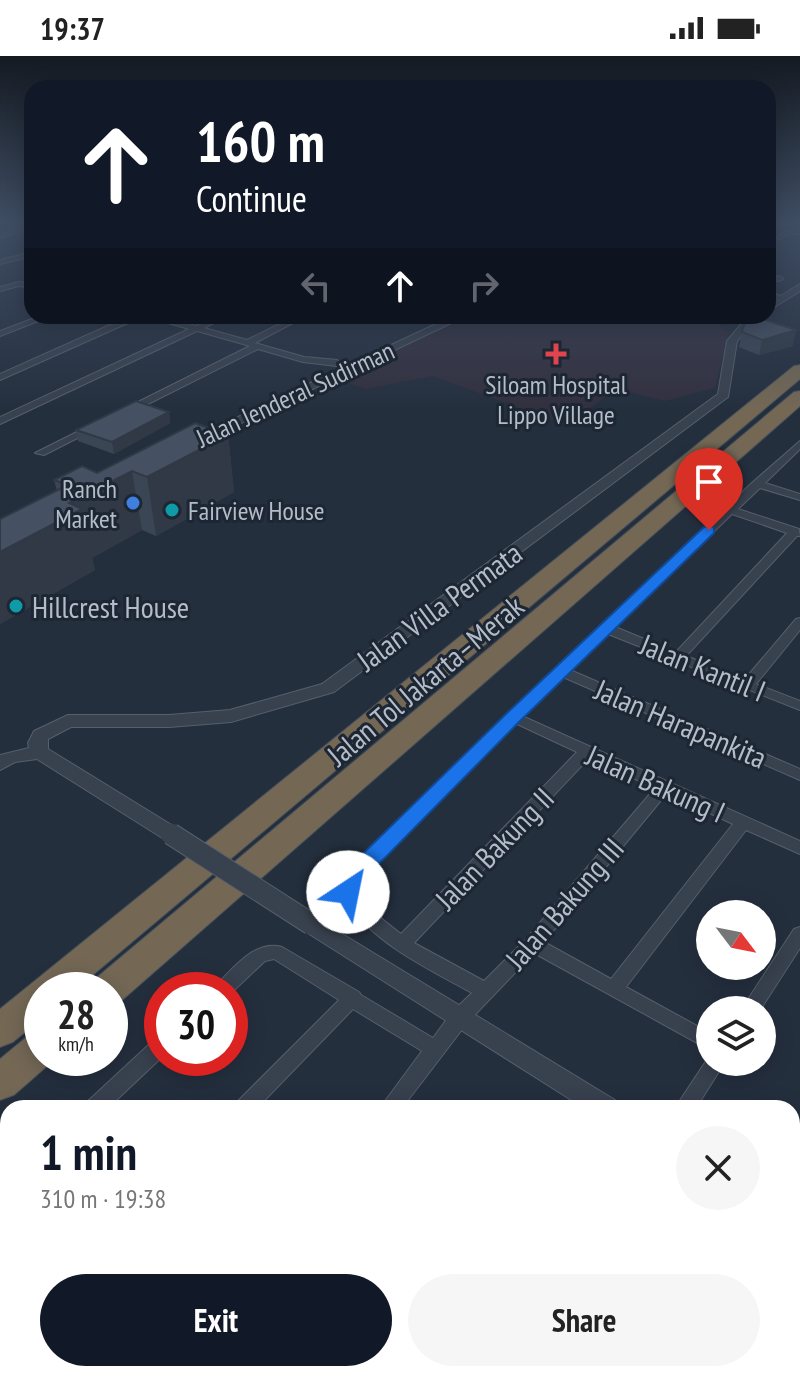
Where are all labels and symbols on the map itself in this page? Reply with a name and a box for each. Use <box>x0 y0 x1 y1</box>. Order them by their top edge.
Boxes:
street label: Jalan Jenderal Sudirman <box>190 334 399 455</box>
marker: Siloam Hospital Lippo Village <box>545 343 567 365</box>
place label: Siloam Hospital Lippo Village <box>485 368 627 431</box>
pin <box>675 448 743 530</box>
place label: Ranch Market <box>55 472 117 535</box>
marker: Ranch Market <box>124 494 142 512</box>
place label: Fairview House <box>188 494 325 527</box>
marker: Fairview House <box>163 501 181 519</box>
street label: Jalan Villa Permata <box>348 533 529 680</box>
street label: Jalan Tol Jakarta–Merak <box>318 586 532 774</box>
place label: Hillcrest House <box>32 587 189 626</box>
marker: Hillcrest House <box>7 597 25 615</box>
street label: Jalan Kantil I <box>633 624 772 710</box>
street label: Jalan Harapankita <box>588 669 773 777</box>
street label: Jalan Bakung I <box>580 735 732 831</box>
street label: Jalan Bakung II <box>425 779 562 918</box>
street label: Jalan Bakung III <box>495 829 632 978</box>
position arrow <box>306 850 390 934</box>
north arrow <box>696 900 776 980</box>
speed limit sign: 30 <box>144 972 248 1076</box>

